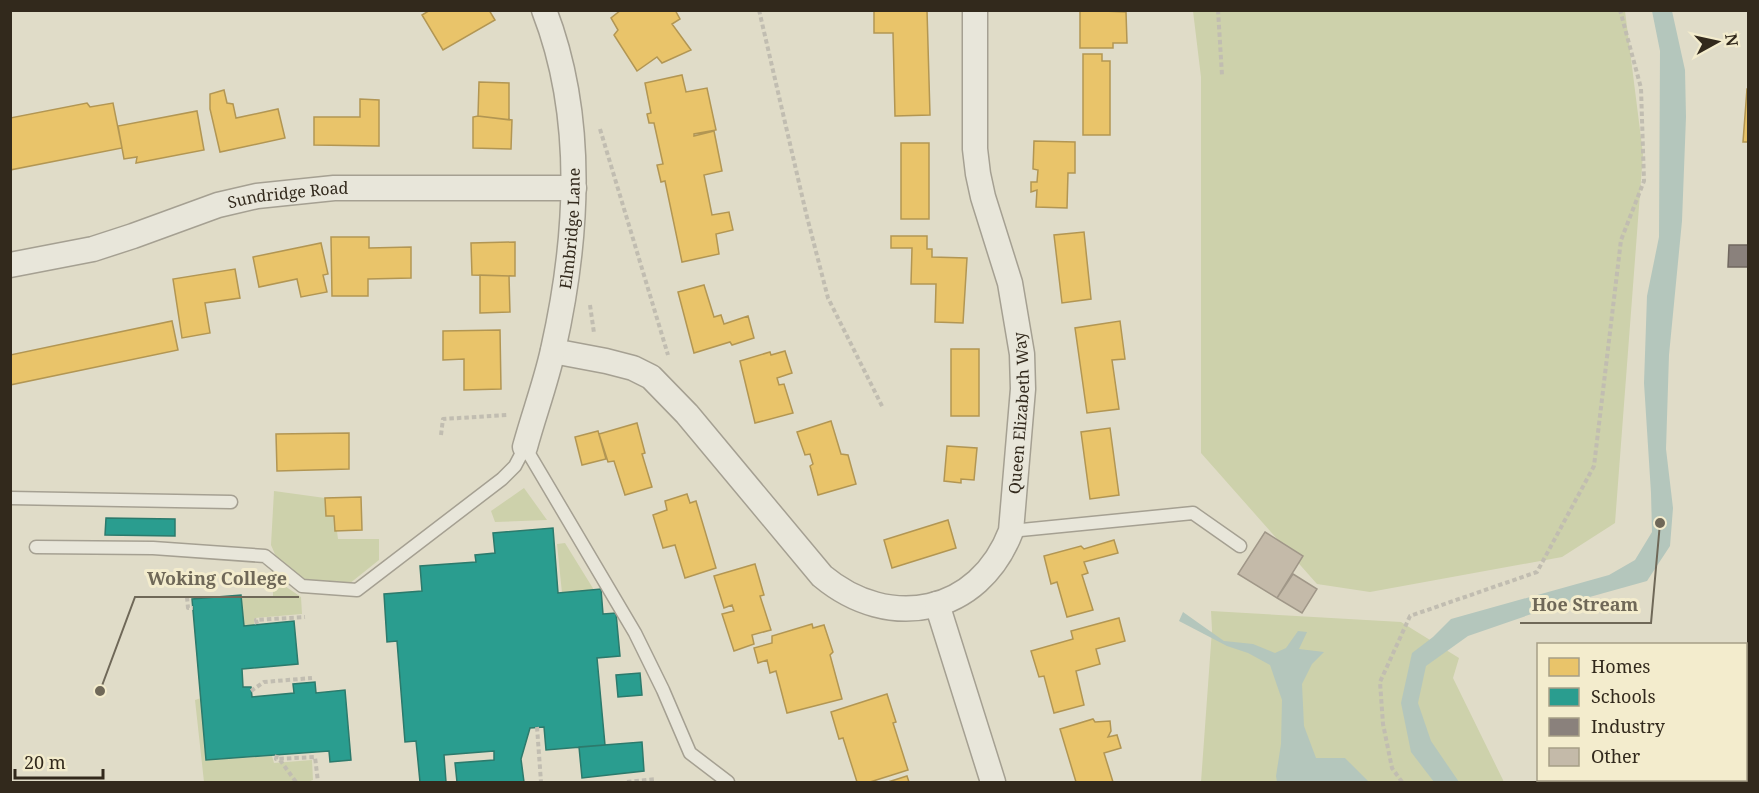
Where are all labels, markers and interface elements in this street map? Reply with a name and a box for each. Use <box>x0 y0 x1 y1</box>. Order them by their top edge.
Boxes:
north arrow <box>1687 12 1747 72</box>
text: N <box>1720 32 1744 48</box>
street label: Elmbridge Lane <box>554 168 585 291</box>
street label: Sundridge Road <box>225 177 348 213</box>
street label: Queen Elizabeth Way <box>1003 329 1034 495</box>
callout: Woking College <box>135 561 299 597</box>
text: Woking College <box>147 566 287 590</box>
callout: Hoe Stream <box>1520 587 1651 623</box>
text: Hoe Stream <box>1532 592 1639 616</box>
legend <box>1537 643 1747 781</box>
text: Homes <box>1591 654 1650 678</box>
text: Schools <box>1591 684 1656 708</box>
text: Industry <box>1591 714 1666 738</box>
scale bar <box>15 742 104 780</box>
text: Other <box>1591 744 1641 768</box>
text: 20 m <box>24 750 66 774</box>

